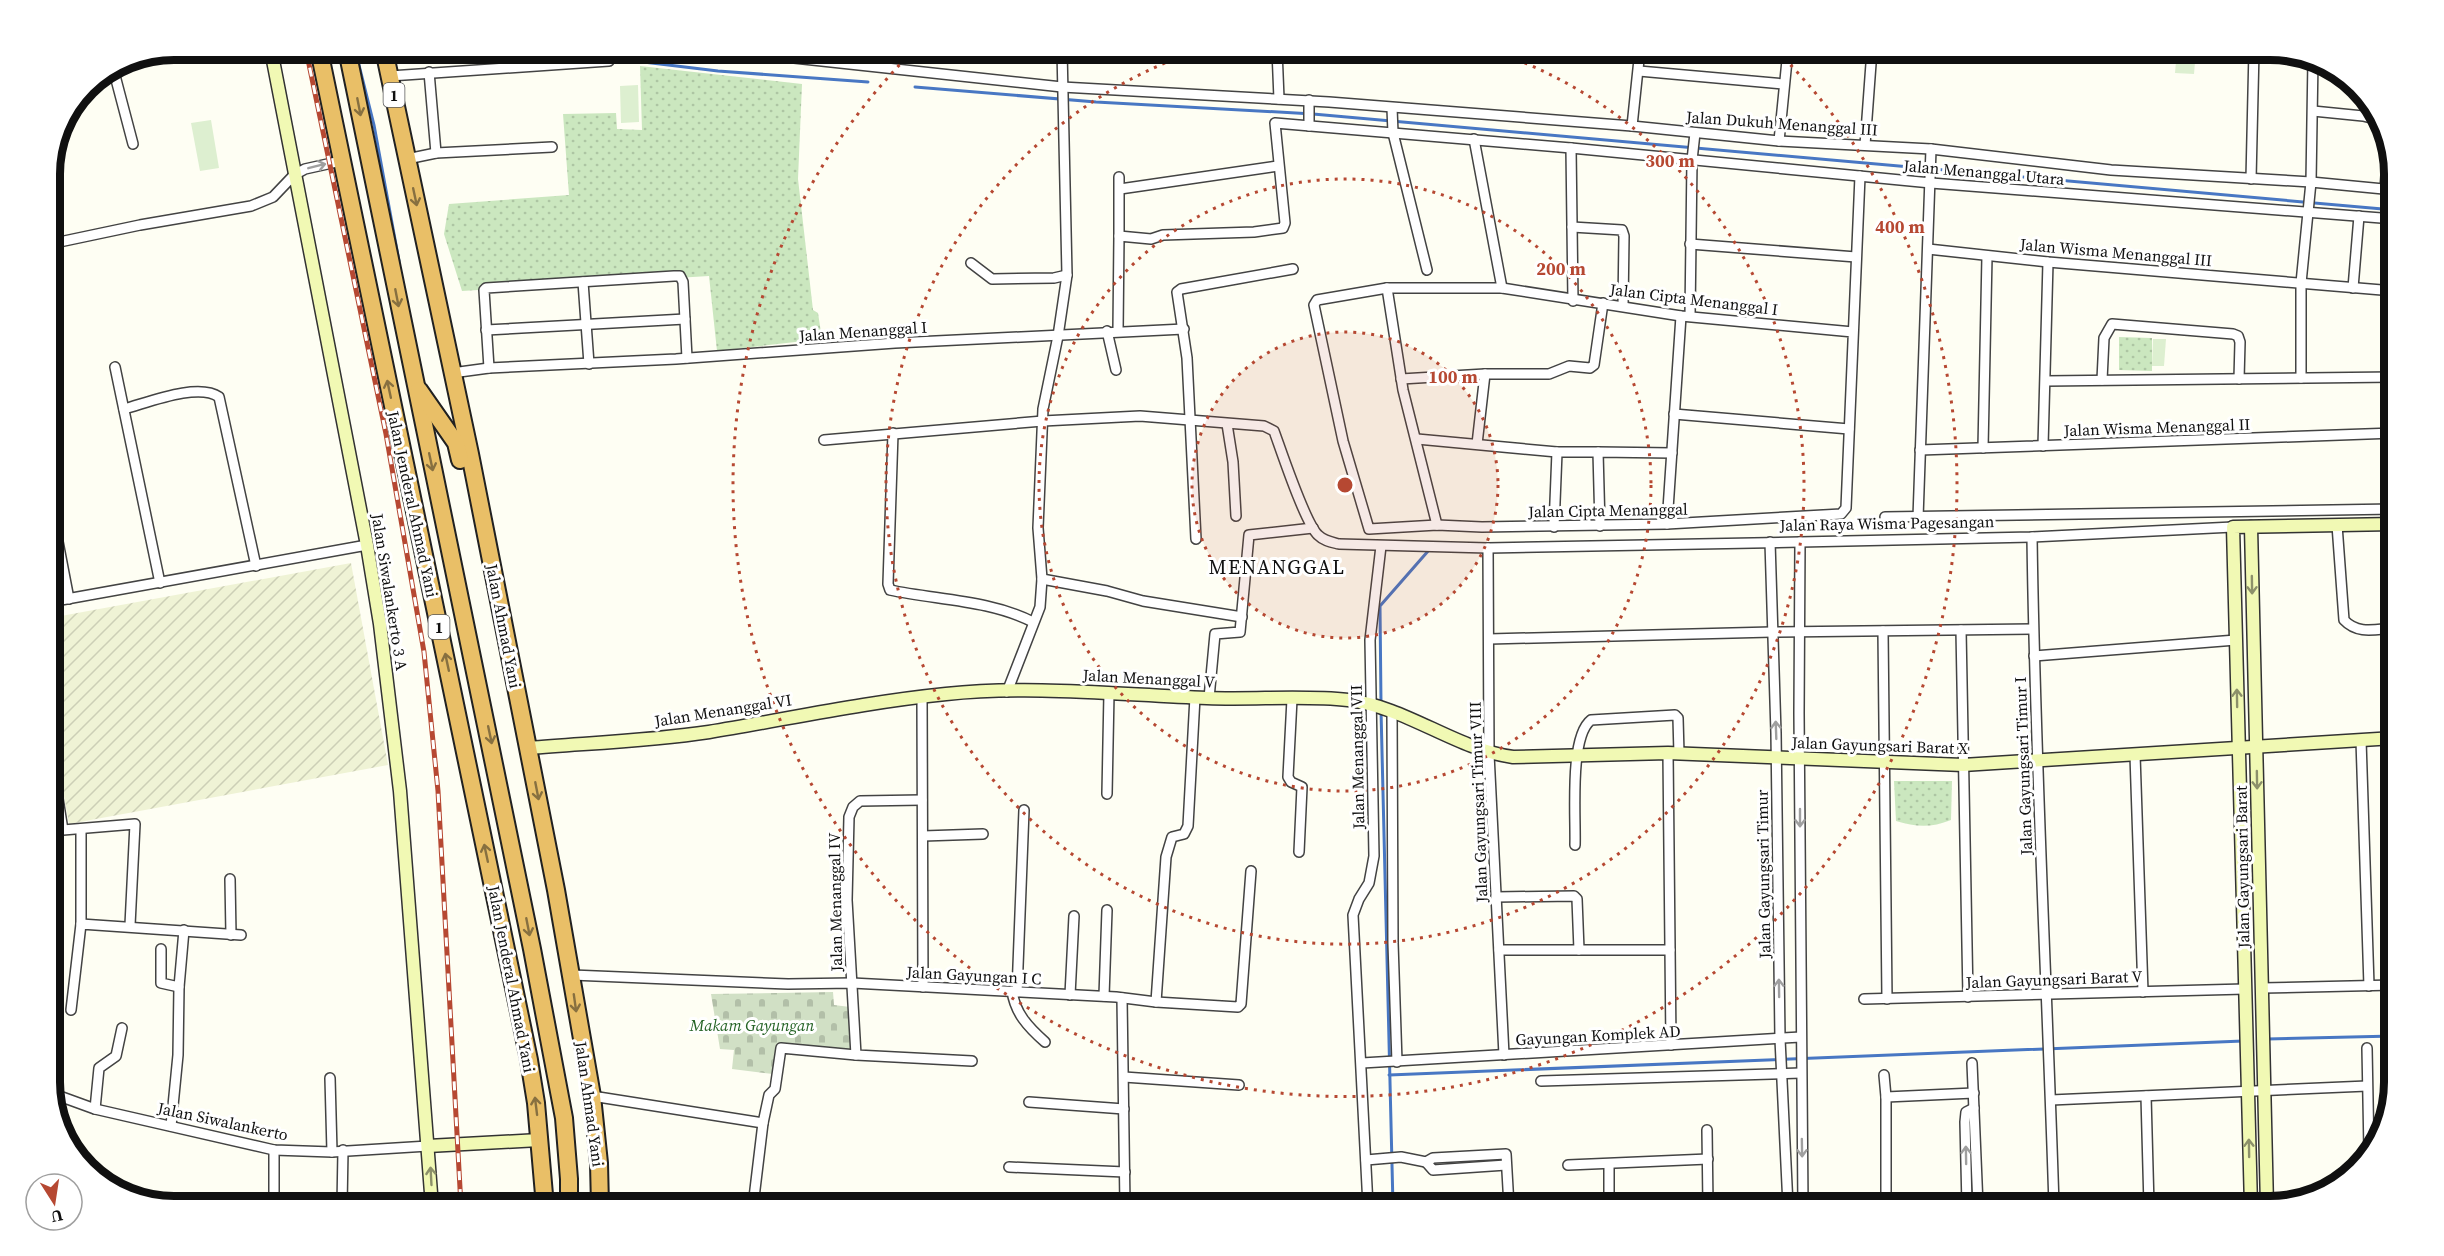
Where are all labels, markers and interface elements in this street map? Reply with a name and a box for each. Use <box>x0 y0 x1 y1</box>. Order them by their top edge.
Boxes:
road number: 1 <box>384 83 404 107</box>
one-way arrow <box>354 97 365 116</box>
street label: Jalan Dukuh Menanggal III <box>1684 105 1879 141</box>
text: 300 m <box>1645 148 1695 173</box>
street label: Jalan Menanggal Utara <box>1902 154 2066 190</box>
one-way arrow <box>307 160 326 172</box>
one-way arrow <box>410 187 421 206</box>
text: 400 m <box>1875 214 1925 239</box>
street label: Jalan Wisma Menanggal III <box>2018 233 2213 271</box>
text: 200 m <box>1536 256 1586 281</box>
street label: Jalan Cipta Menanggal I <box>1608 278 1779 320</box>
one-way arrow <box>392 288 403 307</box>
street label: Jalan Menanggal I <box>797 316 928 347</box>
text: 100 m <box>1428 364 1478 389</box>
one-way arrow <box>383 380 394 400</box>
street label: Jalan Jenderal Ahmad Yani <box>382 408 444 600</box>
street label: Jalan Wisma Menanggal II <box>2062 413 2251 441</box>
one-way arrow <box>426 453 438 472</box>
centre of rings <box>1335 475 1355 495</box>
street label: Jalan Cipta Menanggal <box>1527 498 1688 522</box>
street label: Jalan Raya Wisma Pagesangan <box>1778 510 1995 536</box>
street label: Jalan Siwalankerto 3 A <box>367 511 413 672</box>
district label: MENANGGAL <box>1208 553 1346 581</box>
street label: Jalan Ahmad Yani <box>481 561 527 690</box>
one-way arrow <box>2247 575 2258 595</box>
road number: 1 <box>428 615 450 639</box>
one-way arrow <box>440 653 452 672</box>
street label: Jalan Menanggal V <box>1081 663 1216 692</box>
street label: Jalan Gayungsari Timur I <box>2009 676 2037 857</box>
street label: Jalan Menanggal VII <box>1345 685 1369 830</box>
street label: Jalan Menanggal VI <box>652 688 793 732</box>
one-way arrow <box>2232 689 2243 709</box>
street label: Jalan Gayungsari Timur VIII <box>1463 701 1493 904</box>
one-way arrow <box>1770 721 1782 741</box>
one-way arrow <box>484 726 496 745</box>
street label: Jalan Gayungsari Barat X <box>1790 731 1969 759</box>
one-way arrow <box>2251 770 2263 790</box>
one-way arrow <box>532 780 543 800</box>
street label: Jalan Gayungsari Barat <box>2230 785 2254 949</box>
street label: Jalan Gayungsari Timur <box>1751 789 1775 960</box>
one-way arrow <box>1794 808 1805 828</box>
street label: Jalan Menanggal IV <box>823 832 847 973</box>
one-way arrow <box>480 844 492 863</box>
street label: Jalan Jenderal Ahmad Yani <box>483 883 541 1075</box>
one-way arrow <box>523 916 534 936</box>
street label: Jalan Gayungan I C <box>905 960 1042 990</box>
street label: Jalan Gayungsari Barat V <box>1964 965 2143 993</box>
one-way arrow <box>1773 979 1785 999</box>
one-way arrow <box>570 993 581 1013</box>
park label: Makam Gayungan <box>689 1014 814 1036</box>
street label: Gayungan Komplek AD <box>1515 1020 1681 1050</box>
street label: Jalan Ahmad Yani <box>570 1039 610 1168</box>
street label: Jalan Siwalankerto <box>155 1096 290 1146</box>
one-way arrow <box>530 1097 541 1117</box>
one-way arrow <box>1796 1138 1808 1158</box>
one-way arrow <box>2244 1139 2255 1159</box>
one-way arrow <box>1960 1145 1972 1165</box>
one-way arrow <box>425 1167 436 1187</box>
north arrow <box>24 1172 84 1232</box>
text: U <box>49 1205 65 1229</box>

